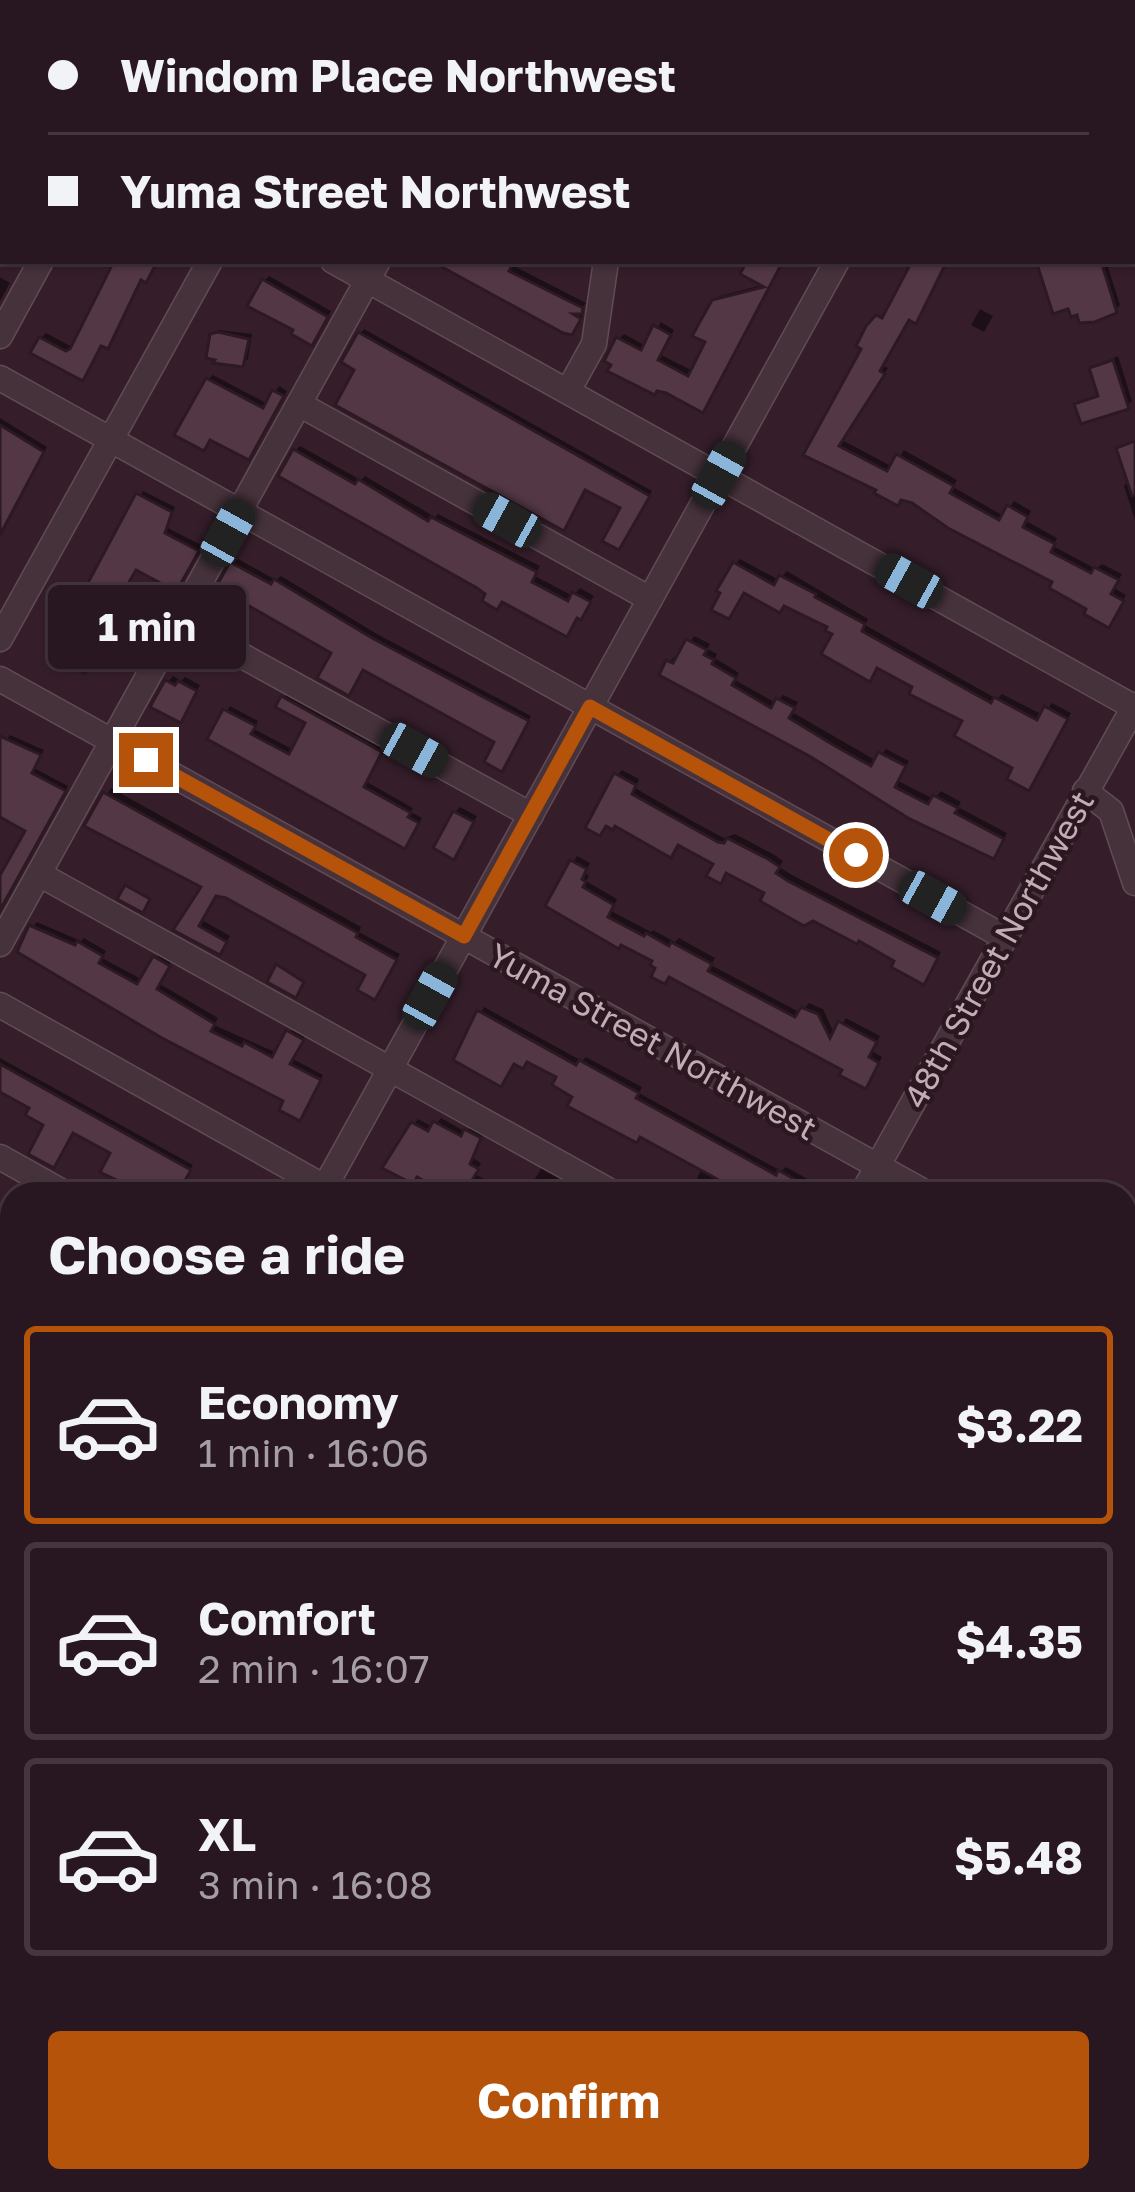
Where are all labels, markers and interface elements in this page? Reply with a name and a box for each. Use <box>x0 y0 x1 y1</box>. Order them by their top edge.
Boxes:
text: Windom Place Northwest <box>120 48 676 102</box>
text: Yuma Street Northwest <box>120 164 631 218</box>
car <box>686 435 752 515</box>
car <box>467 487 547 553</box>
car <box>195 493 261 573</box>
car <box>869 548 949 614</box>
callout: 1 min <box>47 586 245 670</box>
text: 1 min <box>98 603 196 650</box>
car <box>374 717 454 783</box>
route end <box>119 733 173 787</box>
street label: 48th Street Northwest <box>895 784 1101 1114</box>
route start <box>829 828 883 882</box>
car <box>893 865 973 931</box>
street label: Yuma Street Northwest <box>482 935 824 1147</box>
car <box>397 956 463 1036</box>
text: Choose a ride <box>48 1221 405 1286</box>
icon: car <box>54 1371 162 1479</box>
text: Economy <box>198 1375 399 1429</box>
text: $3.22 <box>956 1398 1083 1452</box>
text: 1 min · 16:06 <box>198 1429 429 1476</box>
icon: car <box>54 1587 162 1695</box>
text: Comfort <box>198 1591 376 1645</box>
text: $4.35 <box>955 1614 1083 1668</box>
text: 2 min · 16:07 <box>198 1645 430 1692</box>
icon: car <box>54 1803 162 1911</box>
text: XL <box>198 1807 256 1861</box>
text: $5.48 <box>954 1830 1083 1884</box>
text: 3 min · 16:08 <box>198 1861 433 1908</box>
button: Confirm <box>48 2031 1089 2169</box>

